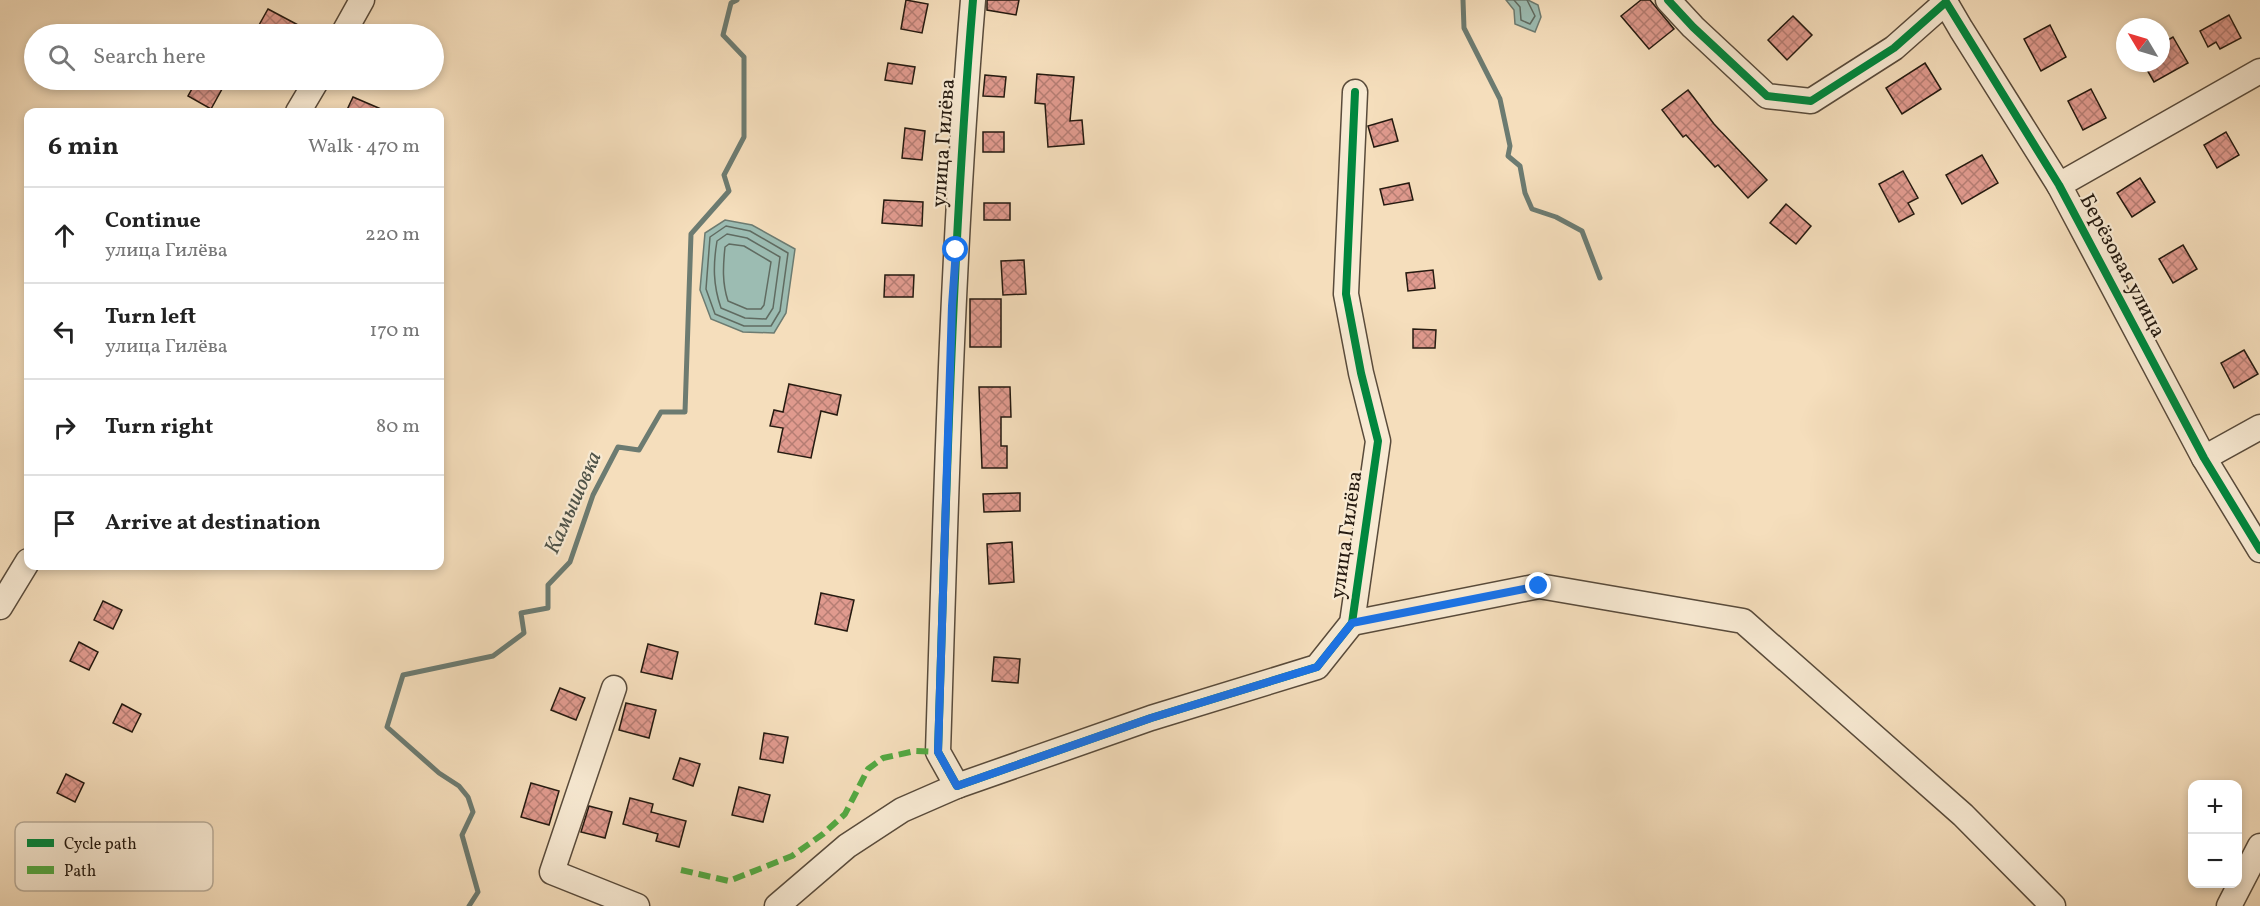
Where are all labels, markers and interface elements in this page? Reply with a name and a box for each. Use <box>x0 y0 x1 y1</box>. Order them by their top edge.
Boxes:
north arrow <box>2116 18 2170 72</box>
search box <box>24 24 444 90</box>
icon: search <box>45 41 78 74</box>
text: Search here <box>93 42 206 73</box>
street label: улица Гилёва <box>925 78 963 208</box>
text: 6 min <box>48 129 119 165</box>
text: Walk · 470 m <box>308 133 420 161</box>
street label: Берёзовая улица <box>2072 189 2172 343</box>
text: Continue <box>105 206 201 237</box>
icon: ahead <box>48 219 81 252</box>
text: 220 m <box>365 221 420 249</box>
route start <box>942 236 968 262</box>
text: улица Гилёва <box>105 237 228 265</box>
text: Turn left <box>105 302 196 333</box>
icon: left <box>48 315 81 348</box>
text: 170 m <box>370 317 420 345</box>
text: улица Гилёва <box>105 333 228 361</box>
icon: right <box>48 411 81 444</box>
text: Turn right <box>105 412 213 443</box>
text: 80 m <box>376 413 420 441</box>
water label: Камышовка <box>538 447 610 559</box>
street label: улица Гилёва <box>1324 469 1370 601</box>
icon: arrive <box>48 507 81 540</box>
text: Arrive at destination <box>105 508 321 539</box>
route end <box>1525 572 1551 598</box>
map controls <box>2188 780 2242 888</box>
button: + <box>2188 780 2242 834</box>
legend <box>15 822 213 891</box>
text: Cycle path <box>64 834 137 856</box>
button: − <box>2188 834 2242 888</box>
text: Path <box>64 861 96 883</box>

